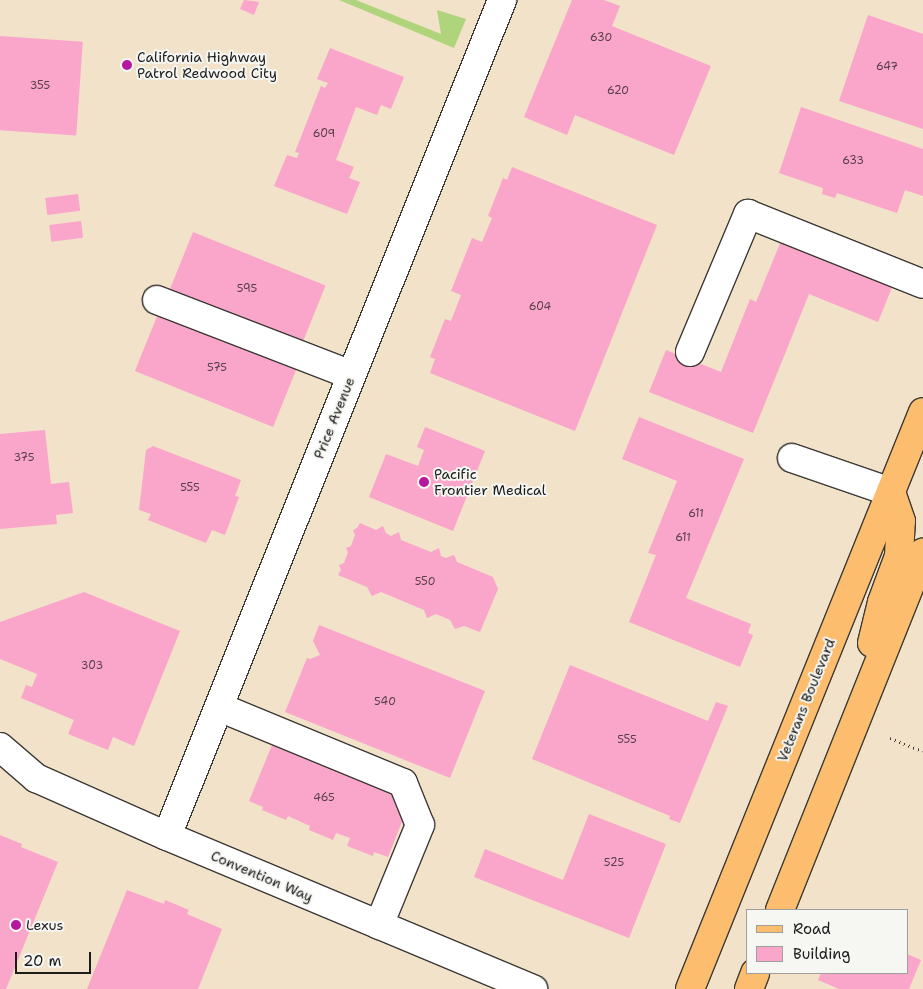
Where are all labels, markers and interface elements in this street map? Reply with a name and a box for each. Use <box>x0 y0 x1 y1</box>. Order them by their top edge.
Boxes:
house number: 630 <box>590 31 612 45</box>
place label: California Highway Patrol Redwood City <box>137 49 277 82</box>
marker: California Highway Patrol Redwood City <box>121 59 133 71</box>
house number: 647 <box>876 60 898 74</box>
house number: 355 <box>30 79 50 93</box>
house number: 620 <box>607 84 629 98</box>
house number: 609 <box>313 127 335 141</box>
house number: 633 <box>842 154 864 168</box>
house number: 595 <box>237 282 257 296</box>
house number: 604 <box>529 300 551 314</box>
house number: 575 <box>207 361 227 375</box>
street label: Price Avenue <box>310 375 358 461</box>
house number: 375 <box>14 451 34 465</box>
place label: Pacific Frontier Medical <box>434 466 546 498</box>
marker: Pacific Frontier Medical <box>418 476 430 488</box>
house number: 555 <box>180 481 200 495</box>
house number: 611 <box>688 507 704 521</box>
house number: 611 <box>675 531 691 545</box>
house number: 550 <box>415 575 435 589</box>
street label: Veterans Boulevard <box>774 636 838 764</box>
house number: 303 <box>81 659 103 673</box>
house number: 540 <box>374 695 396 709</box>
house number: 555 <box>617 733 637 747</box>
house number: 465 <box>313 791 335 805</box>
street label: Convention Way <box>208 847 316 905</box>
house number: 525 <box>604 856 624 870</box>
legend <box>746 909 908 974</box>
place label: Lexus <box>26 917 63 933</box>
marker: Lexus <box>10 919 22 931</box>
text: Road <box>793 919 831 939</box>
scale bar <box>18 942 94 974</box>
text: Building <box>793 944 850 964</box>
text: 20 m <box>23 951 62 971</box>

